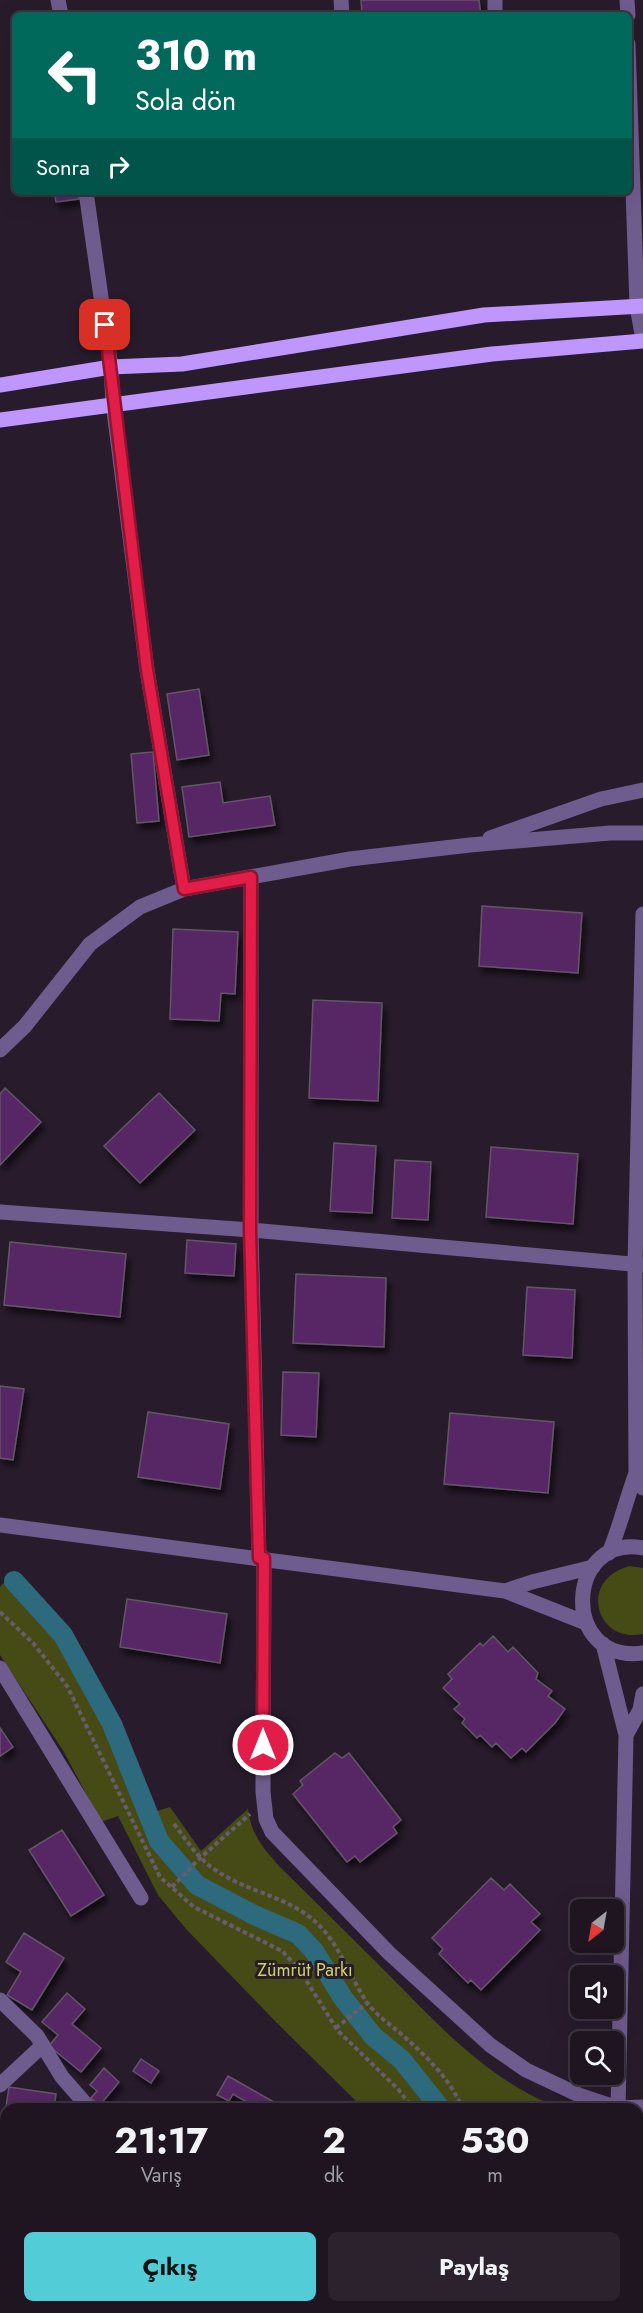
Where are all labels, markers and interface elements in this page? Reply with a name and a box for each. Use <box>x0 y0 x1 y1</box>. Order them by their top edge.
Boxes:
text: 310 m <box>135 25 257 86</box>
icon: left <box>36 36 114 114</box>
text: Sola dön <box>135 81 236 120</box>
icon: right <box>102 150 135 183</box>
text: Sonra <box>36 151 90 183</box>
pin <box>79 299 130 350</box>
icon: arrive <box>88 308 121 341</box>
position arrow <box>231 1713 295 1777</box>
north arrow <box>570 1899 624 1953</box>
map controls <box>570 1899 624 2085</box>
park label: Zümrüt Parkı <box>257 1957 353 1983</box>
button: sound <box>570 1965 624 2019</box>
button: search <box>570 2031 624 2085</box>
text: 21:17 <box>114 2114 208 2166</box>
text: 2 <box>322 2114 346 2166</box>
text: 530 <box>460 2114 530 2166</box>
text: Varış <box>141 2161 182 2190</box>
text: dk <box>324 2161 344 2190</box>
text: m <box>487 2161 503 2190</box>
button: Çıkış <box>24 2232 316 2301</box>
button: Paylaş <box>328 2232 620 2301</box>

